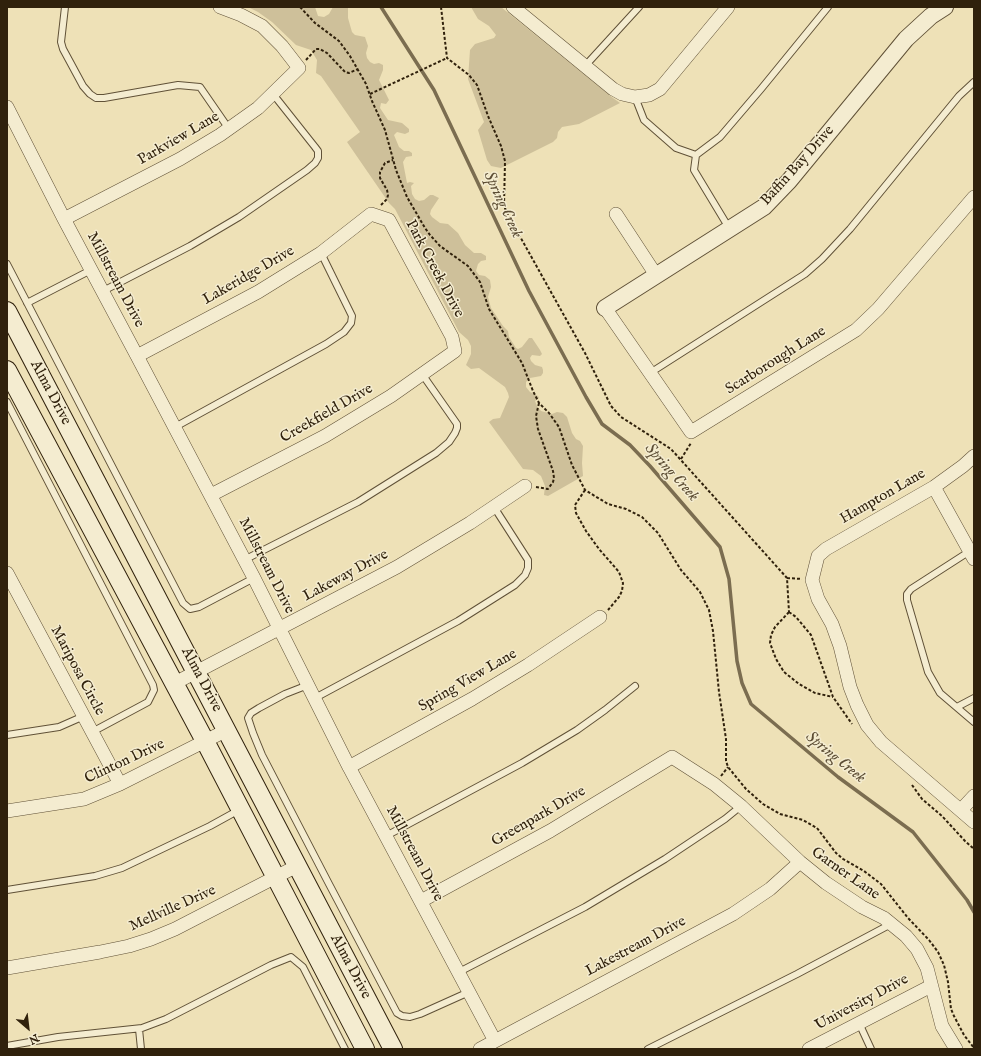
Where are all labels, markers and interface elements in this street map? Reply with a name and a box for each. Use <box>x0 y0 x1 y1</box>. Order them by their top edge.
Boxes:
street label: Parkview Lane <box>135 108 223 170</box>
street label: Baffin Bay Drive <box>757 122 839 210</box>
water label: Spring Creek <box>478 168 526 242</box>
street label: Park Creek Drive <box>401 217 467 321</box>
street label: Millstream Drive <box>82 229 148 331</box>
street label: Lakeridge Drive <box>200 243 298 309</box>
street label: Scarborough Lane <box>723 323 829 399</box>
street label: Alma Drive <box>25 358 75 428</box>
street label: Creekfield Drive <box>278 380 376 448</box>
water label: Spring Creek <box>640 440 702 506</box>
street label: Hampton Lane <box>837 465 929 529</box>
street label: Millstream Drive <box>234 515 298 617</box>
street label: Lakeway Drive <box>300 546 392 606</box>
street label: Mariposa Circle <box>46 623 108 719</box>
street label: Alma Drive <box>176 645 226 715</box>
street label: Spring View Lane <box>416 646 520 716</box>
water label: Spring Creek <box>801 728 869 788</box>
street label: Clinton Drive <box>82 736 168 788</box>
street label: Greenpark Drive <box>489 783 589 851</box>
street label: Millstream Drive <box>381 803 447 905</box>
street label: Garner Lane <box>807 844 883 904</box>
street label: Mellville Drive <box>127 882 219 936</box>
street label: Lakestream Drive <box>583 913 689 981</box>
street label: Alma Drive <box>325 932 375 1002</box>
street label: University Drive <box>812 971 912 1035</box>
north arrow <box>8 1008 48 1048</box>
text: N <box>26 1030 41 1047</box>

